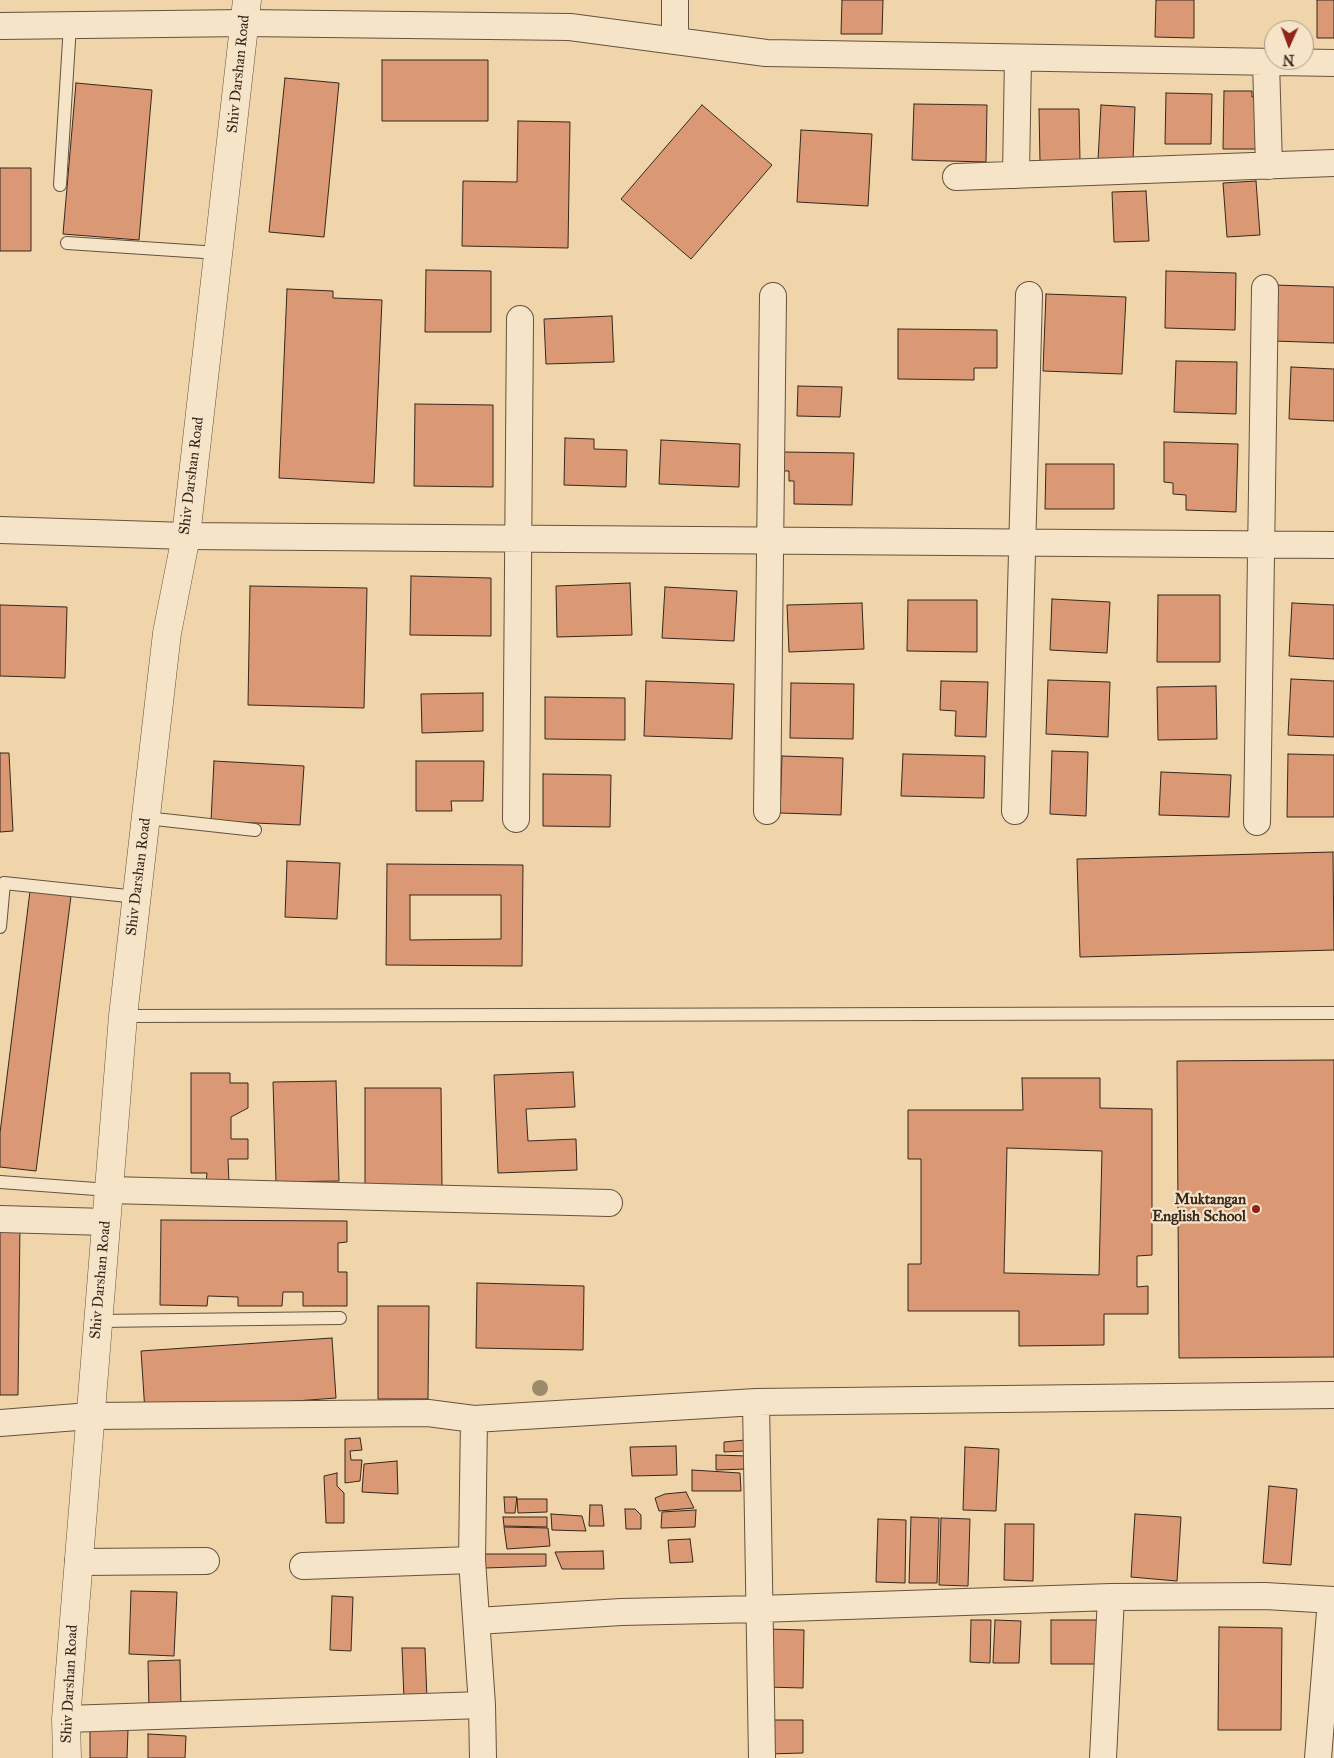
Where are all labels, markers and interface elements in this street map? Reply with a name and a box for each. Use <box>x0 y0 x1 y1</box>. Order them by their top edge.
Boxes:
street label: Shiv Darshan Road <box>224 14 254 134</box>
north arrow <box>1264 20 1314 70</box>
text: N <box>1282 51 1295 68</box>
street label: Shiv Darshan Road <box>176 416 208 536</box>
street label: Shiv Darshan Road <box>123 817 155 937</box>
place label: Muktangan English School <box>1152 1191 1246 1226</box>
marker: Muktangan English School <box>1250 1203 1262 1215</box>
street label: Shiv Darshan Road <box>87 1220 115 1340</box>
street label: Shiv Darshan Road <box>58 1624 82 1744</box>

